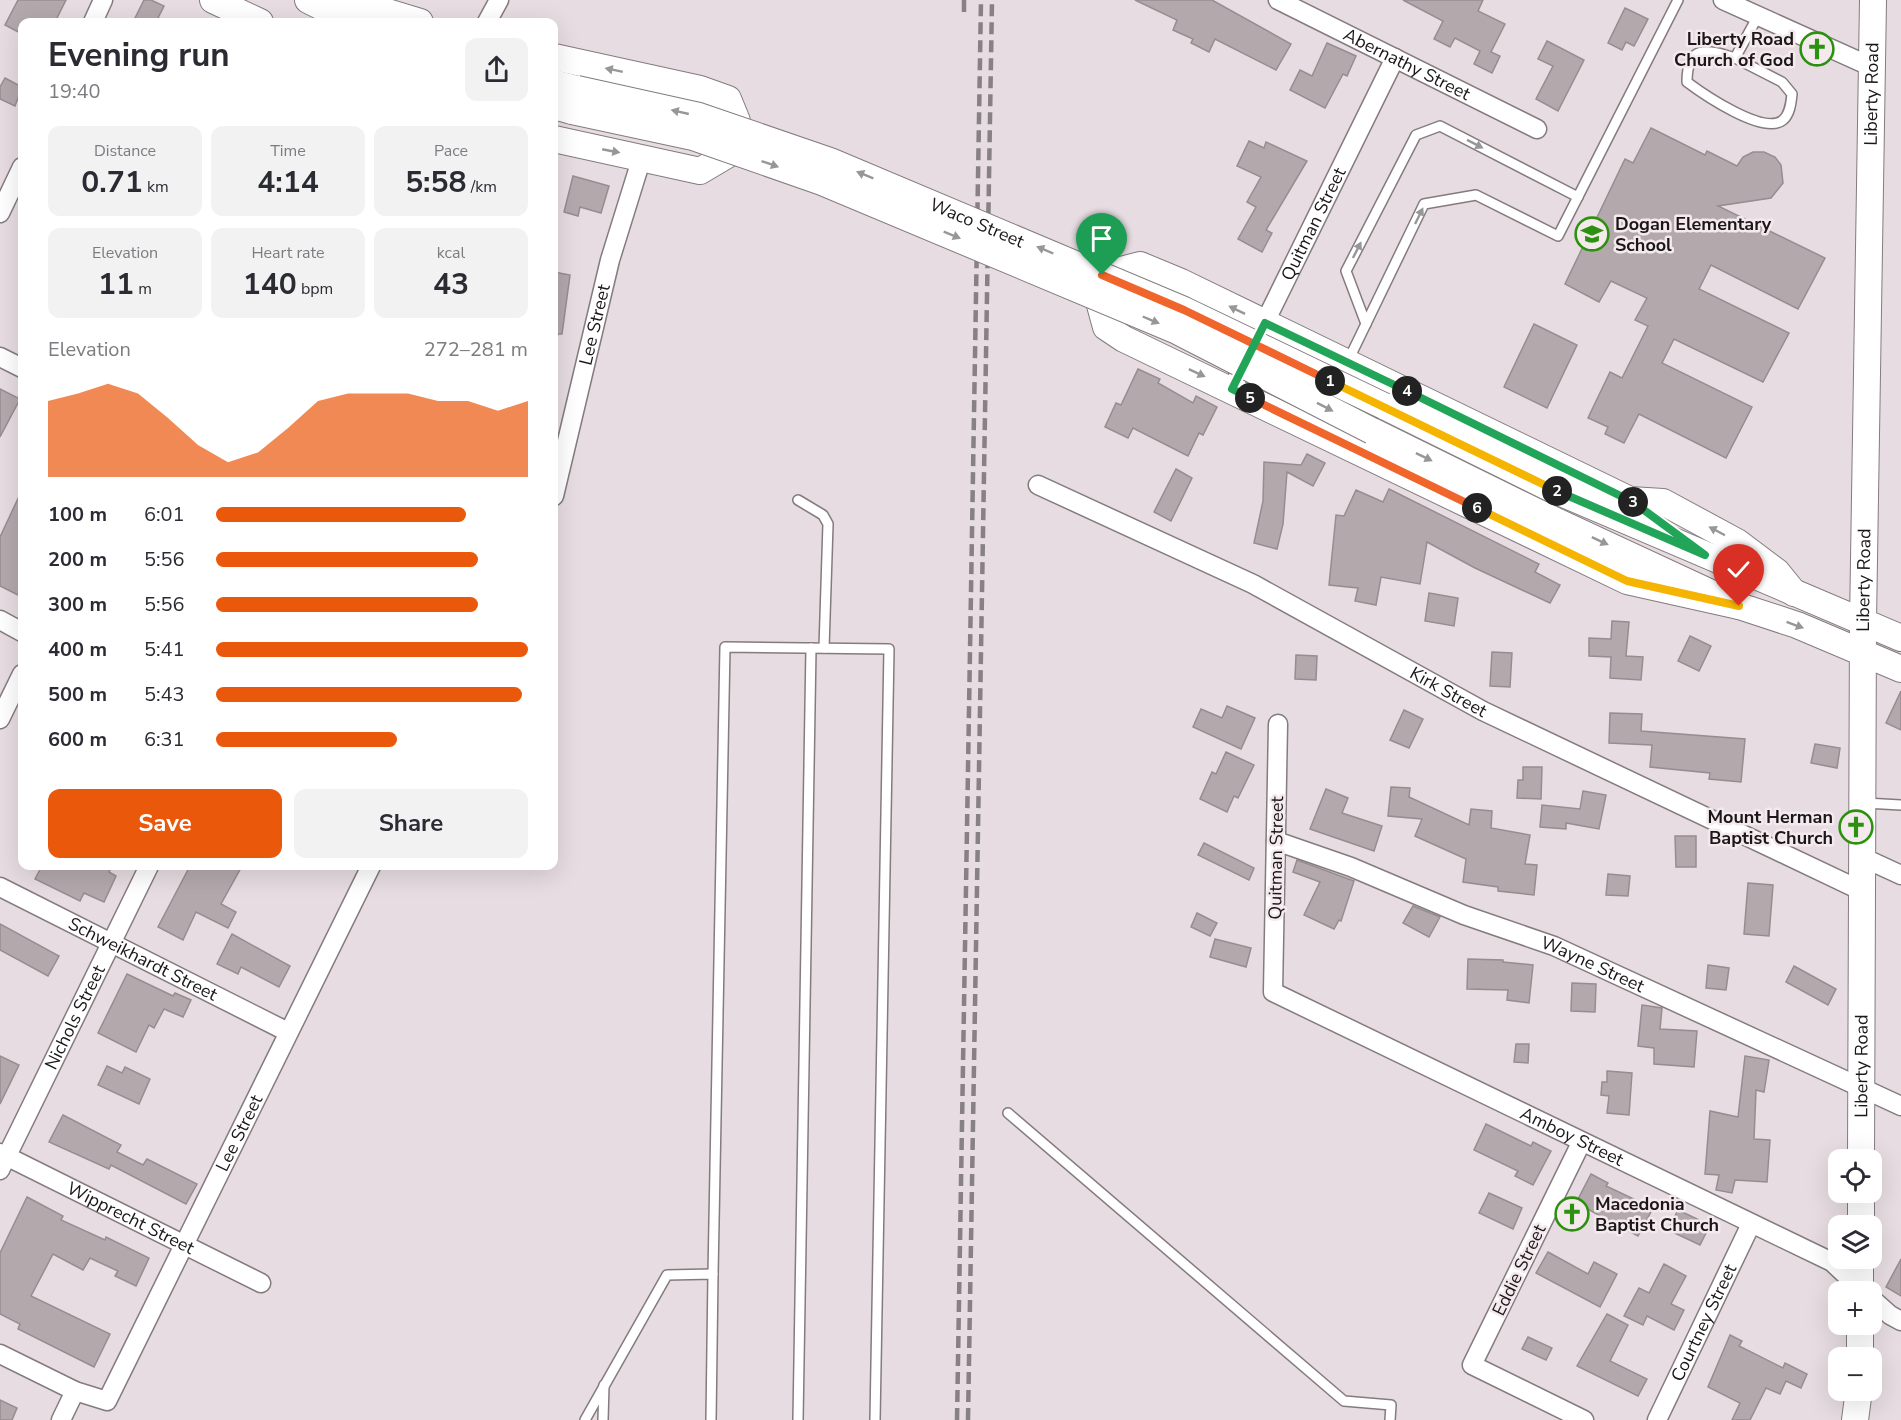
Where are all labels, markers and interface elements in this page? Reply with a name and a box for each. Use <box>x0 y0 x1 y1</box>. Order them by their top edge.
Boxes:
street label: Abernathy Street <box>1339 22 1475 106</box>
place label: Liberty Road Church of God <box>1674 27 1794 72</box>
church icon: Liberty Road Church of God <box>1799 31 1835 67</box>
text: Evening run <box>48 33 230 78</box>
button: share <box>465 38 528 101</box>
street label: Liberty Road <box>1859 42 1884 146</box>
one-way arrow <box>604 65 623 74</box>
text: 19:40 <box>48 78 101 105</box>
one-way arrow <box>671 107 690 116</box>
text: Distance <box>94 140 156 162</box>
text: Time <box>270 140 306 162</box>
text: Pace <box>434 140 468 162</box>
one-way arrow <box>1467 140 1484 149</box>
one-way arrow <box>602 147 621 156</box>
one-way arrow <box>761 159 779 169</box>
text: 0.71 <box>81 162 143 203</box>
text: 4:14 <box>257 162 319 203</box>
text: 5:58 <box>405 162 467 203</box>
street label: Quitman Street <box>1275 163 1352 285</box>
one-way arrow <box>855 170 873 180</box>
text: km <box>143 176 169 198</box>
text: /km <box>467 176 497 198</box>
street label: Waco Street <box>926 192 1029 254</box>
one-way arrow <box>1414 207 1423 224</box>
place label: Dogan Elementary School <box>1615 212 1772 257</box>
pin <box>1076 213 1127 275</box>
school or university icon: Dogan Elementary School <box>1574 216 1610 252</box>
icon: arrive <box>1085 222 1118 255</box>
one-way arrow <box>943 231 961 240</box>
text: Elevation <box>92 242 158 264</box>
text: Heart rate <box>251 242 325 264</box>
text: kcal <box>437 242 465 264</box>
one-way arrow <box>1352 242 1362 259</box>
one-way arrow <box>1035 245 1053 255</box>
text: 11 <box>98 264 134 305</box>
text: 140 <box>243 264 297 305</box>
text: 43 <box>433 264 469 305</box>
text: m <box>134 278 152 300</box>
text: bpm <box>297 278 333 300</box>
street label: Lee Street <box>573 281 616 368</box>
one-way arrow <box>1228 305 1245 314</box>
one-way arrow <box>1142 315 1159 324</box>
text: Elevation <box>48 336 131 363</box>
text: 272–281 m <box>424 336 528 363</box>
pin: 1 <box>1315 366 1345 396</box>
one-way arrow <box>1189 369 1206 378</box>
text: 1 <box>1325 370 1335 392</box>
pin: 4 <box>1392 376 1422 406</box>
text: 4 <box>1402 380 1412 402</box>
pin: 5 <box>1235 383 1265 413</box>
text: 5 <box>1245 387 1255 409</box>
one-way arrow <box>1317 402 1334 412</box>
one-way arrow <box>1416 452 1433 461</box>
pin: 2 <box>1542 476 1572 506</box>
text: 2 <box>1552 480 1562 502</box>
pin: 3 <box>1618 487 1648 517</box>
text: 3 <box>1628 491 1638 513</box>
pin: 6 <box>1462 493 1492 523</box>
text: 6 <box>1472 497 1482 519</box>
text: 100 m <box>48 501 107 528</box>
text: 6:01 <box>144 501 185 528</box>
one-way arrow <box>1708 526 1725 536</box>
street label: Liberty Road <box>1851 528 1877 632</box>
one-way arrow <box>1591 537 1608 546</box>
pin <box>1713 544 1764 606</box>
text: 200 m <box>48 546 107 573</box>
text: 5:56 <box>144 546 185 573</box>
icon: check <box>1722 553 1755 586</box>
text: 300 m <box>48 591 107 618</box>
text: 5:56 <box>144 591 185 618</box>
one-way arrow <box>1786 620 1804 630</box>
text: 400 m <box>48 636 107 663</box>
text: 5:41 <box>144 636 185 663</box>
street label: Kirk Street <box>1406 661 1492 723</box>
text: 500 m <box>48 681 107 708</box>
text: 5:43 <box>144 681 185 708</box>
text: 600 m <box>48 726 107 753</box>
text: 6:31 <box>144 726 185 753</box>
button: Save <box>48 789 282 858</box>
button: Share <box>294 789 528 858</box>
street label: Quitman Street <box>1263 795 1289 920</box>
place label: Mount Herman Baptist Church <box>1707 805 1833 850</box>
church icon: Mount Herman Baptist Church <box>1838 809 1874 845</box>
street label: Schweikhardt Street <box>64 911 222 1007</box>
street label: Wayne Street <box>1538 930 1649 998</box>
street label: Nichols Street <box>39 960 111 1074</box>
street label: Liberty Road <box>1849 1014 1874 1118</box>
street label: Lee Street <box>210 1090 269 1175</box>
street label: Amboy Street <box>1516 1101 1628 1172</box>
map controls <box>1828 1149 1882 1401</box>
button: locate <box>1828 1149 1882 1203</box>
street label: Wipprecht Street <box>63 1176 199 1260</box>
place label: Macedonia Baptist Church <box>1595 1192 1719 1237</box>
church icon: Macedonia Baptist Church <box>1554 1196 1590 1232</box>
button: layers <box>1828 1215 1882 1269</box>
street label: Eddie Street <box>1487 1220 1552 1320</box>
street label: Courtney Street <box>1665 1259 1742 1385</box>
button: + <box>1828 1281 1882 1335</box>
button: − <box>1828 1347 1882 1401</box>

